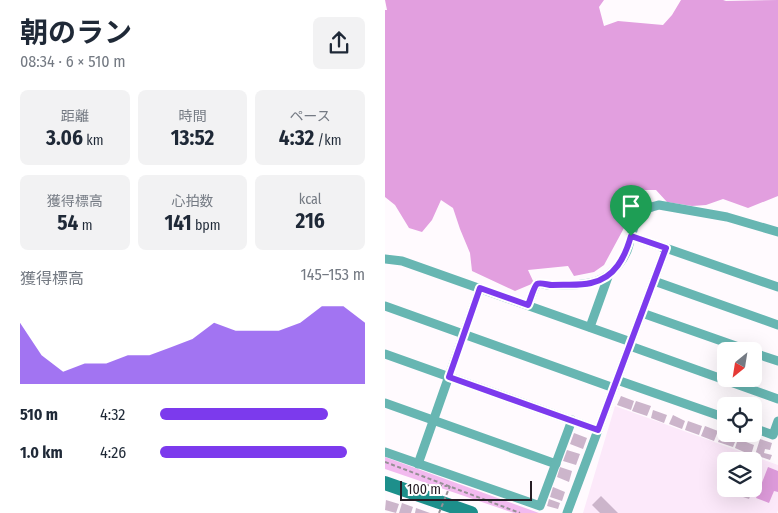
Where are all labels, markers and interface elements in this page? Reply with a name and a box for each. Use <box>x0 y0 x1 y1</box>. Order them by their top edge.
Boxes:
text: 朝のラン <box>20 16 132 49</box>
button: share <box>313 17 365 69</box>
text: 08:34 · 6 × 510 m <box>20 52 126 71</box>
text: 距離 <box>61 108 89 125</box>
text: 時間 <box>178 108 206 125</box>
text: ペース <box>290 108 331 125</box>
text: 3.06 <box>46 125 83 151</box>
text: 13:52 <box>171 125 214 151</box>
text: 4:32 <box>279 125 314 151</box>
text: km <box>83 132 104 149</box>
text: /km <box>314 132 341 149</box>
pin <box>610 185 652 236</box>
text: kcal <box>299 191 321 208</box>
icon: arrive <box>617 192 645 220</box>
text: 獲得標高 <box>47 193 103 210</box>
text: 心拍数 <box>171 193 213 210</box>
text: 216 <box>296 208 325 234</box>
text: 54 <box>57 210 78 236</box>
text: 141 <box>164 210 192 236</box>
text: m <box>78 217 92 234</box>
text: bpm <box>192 217 221 234</box>
text: 145–153 m <box>301 265 365 284</box>
text: 獲得標高 <box>20 269 84 288</box>
north arrow <box>717 342 763 388</box>
map controls <box>717 342 762 497</box>
button: locate <box>717 397 762 442</box>
text: 510 m <box>20 405 58 424</box>
text: 4:32 <box>100 405 125 424</box>
text: 1.0 km <box>20 443 63 462</box>
text: 4:26 <box>100 443 126 462</box>
button: layers <box>717 452 762 497</box>
scale bar <box>400 478 533 501</box>
text: 100 m <box>407 481 441 498</box>

